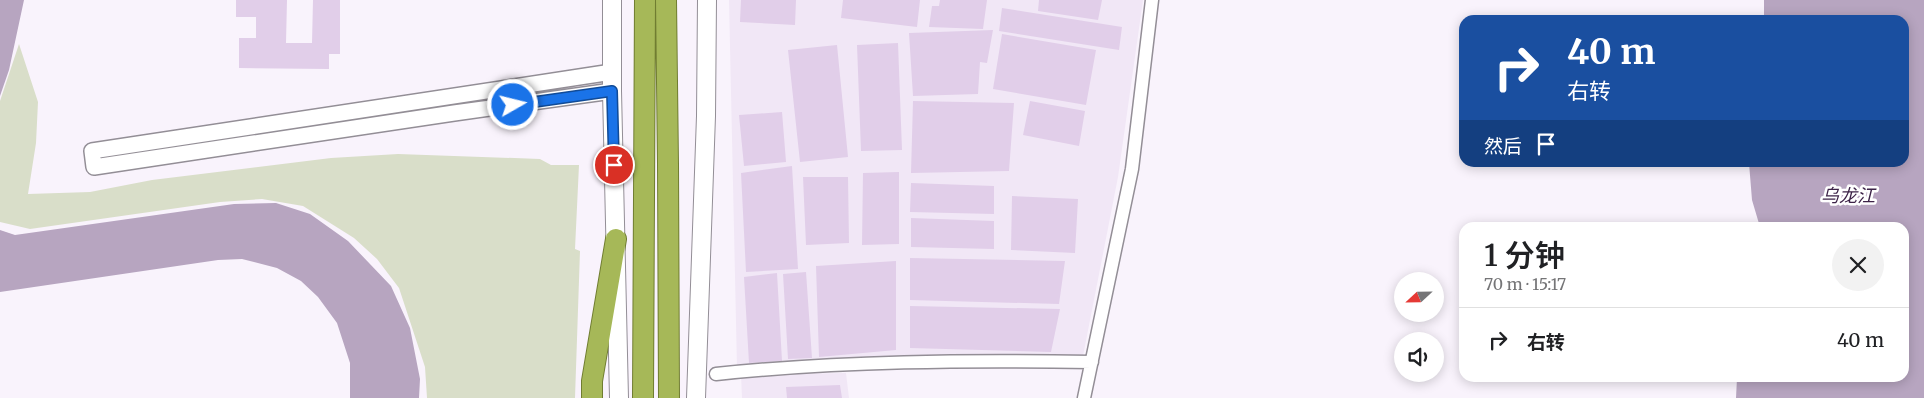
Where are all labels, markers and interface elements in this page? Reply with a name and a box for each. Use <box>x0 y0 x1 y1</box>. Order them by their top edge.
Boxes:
text: 40 m <box>1567 30 1655 74</box>
icon: right <box>1484 35 1549 100</box>
text: 右转 <box>1567 77 1611 105</box>
position arrow <box>486 78 538 130</box>
icon: arrive <box>1532 130 1560 158</box>
text: 然后 <box>1484 134 1522 158</box>
pin <box>593 144 635 186</box>
icon: arrive <box>600 151 628 179</box>
water label: 乌龙江 <box>1821 184 1877 207</box>
text: 1 分钟 <box>1484 236 1565 274</box>
button: close <box>1832 239 1884 291</box>
north arrow <box>1394 272 1444 322</box>
map controls <box>1394 272 1444 382</box>
text: 70 m · 15:17 <box>1484 274 1566 294</box>
icon: right <box>1484 326 1512 354</box>
text: 40 m <box>1837 328 1884 352</box>
text: 右转 <box>1527 330 1565 354</box>
button: sound <box>1394 332 1444 382</box>

